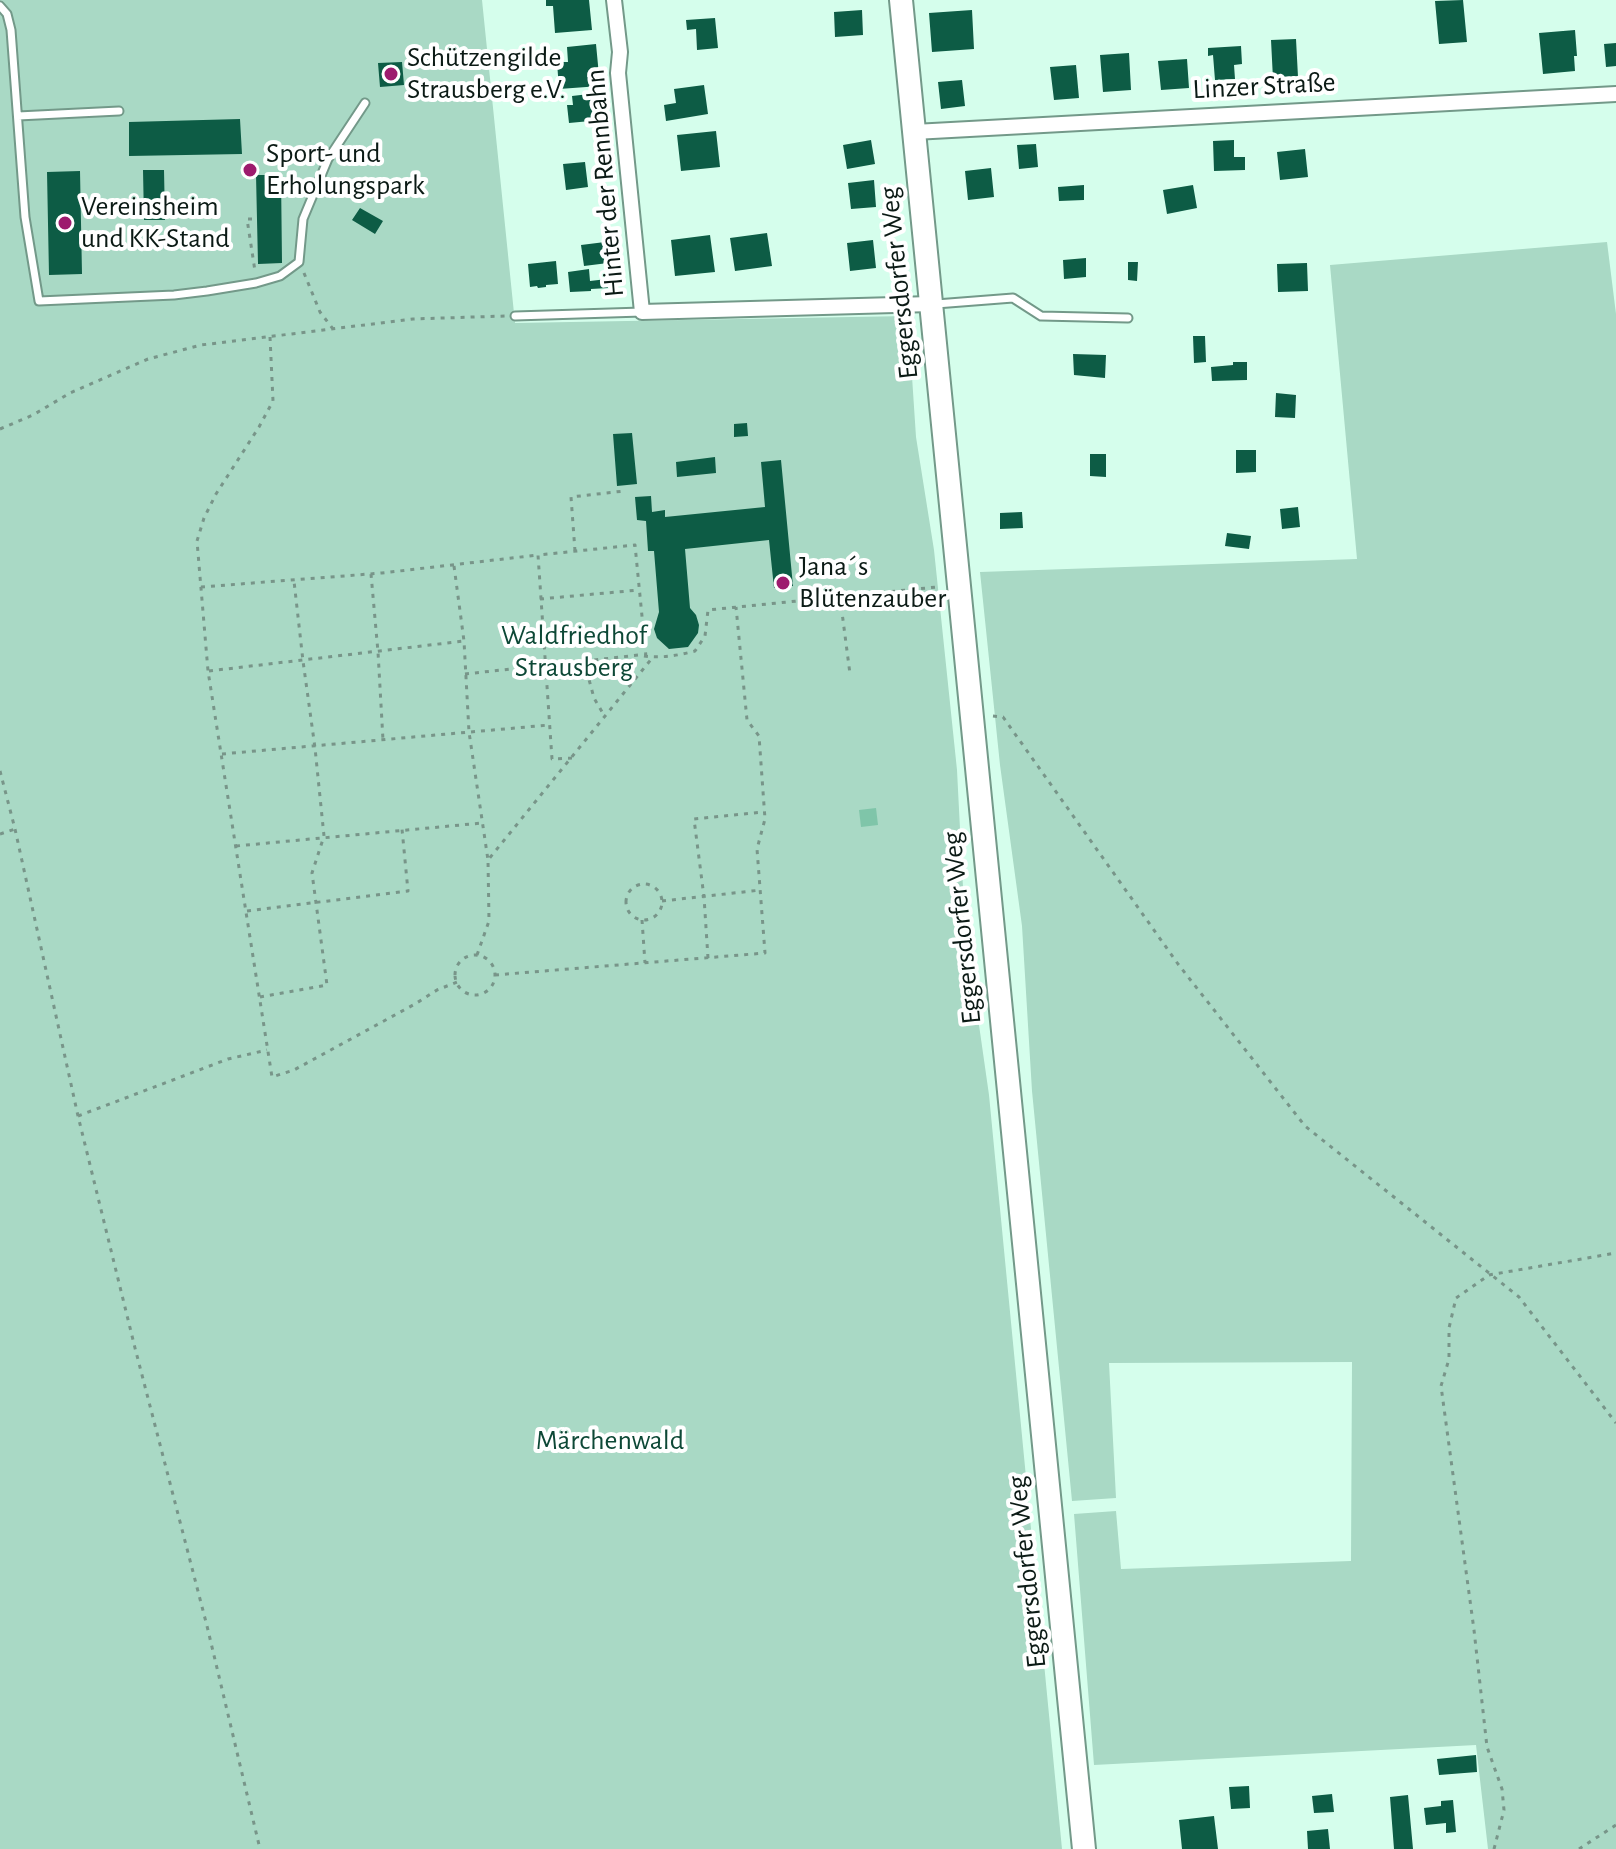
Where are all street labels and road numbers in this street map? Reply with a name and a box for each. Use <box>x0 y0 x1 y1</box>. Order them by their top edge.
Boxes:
street label: Linzer Straße <box>1192 65 1336 107</box>
street label: Hinter der Rennbahn <box>578 68 632 298</box>
street label: Eggersdorfer Weg <box>872 185 926 381</box>
street label: Eggersdorfer Weg <box>935 830 989 1026</box>
street label: Eggersdorfer Weg <box>1000 1474 1054 1670</box>

